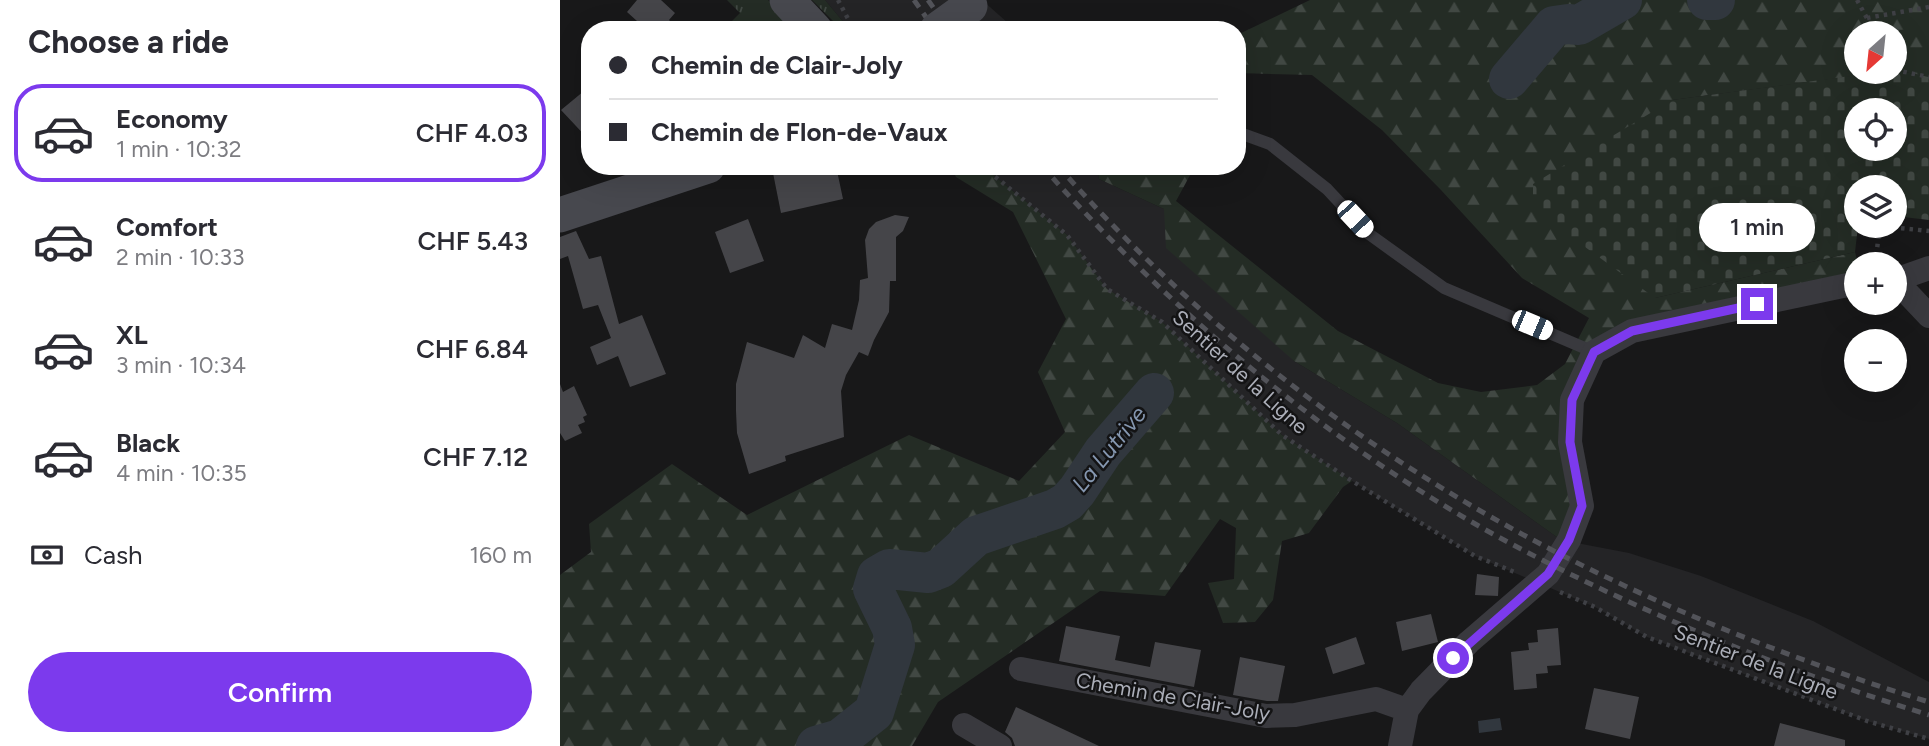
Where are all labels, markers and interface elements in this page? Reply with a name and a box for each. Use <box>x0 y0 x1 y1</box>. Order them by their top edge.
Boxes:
north arrow <box>1844 21 1908 84</box>
map controls <box>1844 21 1907 392</box>
text: Choose a ride <box>28 23 229 61</box>
text: Chemin de Clair-Joly <box>651 49 903 81</box>
button: locate <box>1844 98 1907 161</box>
icon: car <box>32 102 95 165</box>
text: Economy <box>116 103 228 135</box>
text: Chemin de Flon-de-Vaux <box>651 116 948 148</box>
text: CHF 4.03 <box>416 117 528 149</box>
text: 1 min · 10:32 <box>116 135 242 163</box>
button: layers <box>1844 175 1907 238</box>
car <box>1333 196 1378 242</box>
callout: 1 min <box>1699 202 1815 252</box>
icon: car <box>32 210 95 273</box>
text: Comfort <box>116 211 218 243</box>
text: 1 min <box>1730 213 1784 241</box>
text: CHF 5.43 <box>417 225 528 257</box>
text: 2 min · 10:33 <box>116 243 245 271</box>
button: + <box>1844 252 1907 315</box>
route end <box>1741 288 1773 320</box>
street label: Sentier de la Ligne <box>1168 304 1313 439</box>
car <box>1509 307 1556 343</box>
icon: car <box>32 318 95 381</box>
text: XL <box>116 319 148 351</box>
button: − <box>1844 329 1907 392</box>
text: CHF 6.84 <box>416 333 528 365</box>
text: 3 min · 10:34 <box>116 351 246 379</box>
water label: La Lutrive <box>1066 400 1152 498</box>
icon: car <box>32 426 95 489</box>
text: Black <box>116 427 180 459</box>
text: CHF 7.12 <box>423 441 528 473</box>
text: 4 min · 10:35 <box>116 459 247 487</box>
icon: cash <box>28 536 66 574</box>
text: Cash <box>84 539 143 571</box>
text: 160 m <box>469 541 532 569</box>
street label: Sentier de la Ligne <box>1671 619 1842 704</box>
route start <box>1437 642 1469 674</box>
button: Confirm <box>28 652 532 732</box>
street label: Chemin de Clair-Joly <box>1074 667 1272 726</box>

